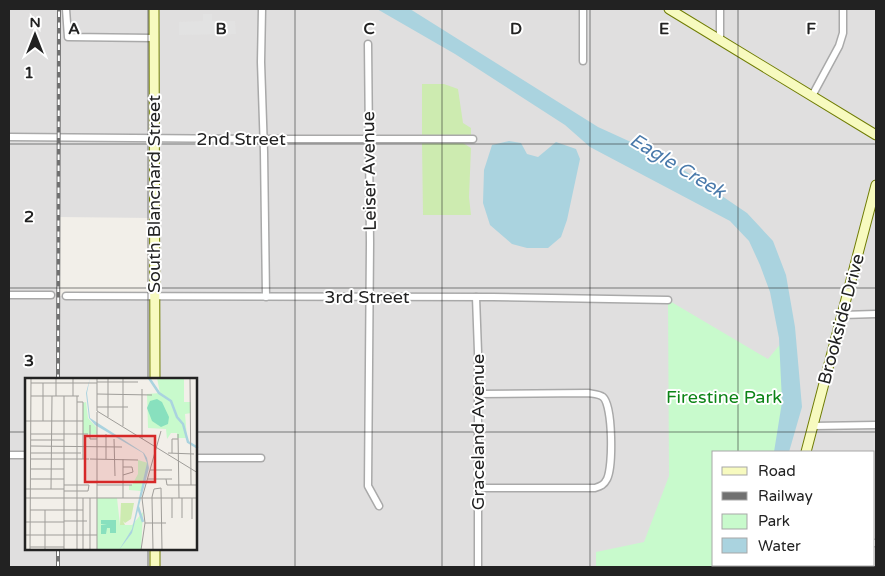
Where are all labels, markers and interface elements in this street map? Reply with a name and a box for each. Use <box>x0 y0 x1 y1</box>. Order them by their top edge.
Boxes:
north arrow <box>10 10 60 60</box>
text: N <box>29 14 41 31</box>
text: A <box>68 19 80 39</box>
text: B <box>215 19 227 39</box>
text: C <box>363 19 375 39</box>
text: D <box>510 19 522 39</box>
text: E <box>659 19 669 39</box>
text: F <box>806 19 816 39</box>
text: 1 <box>24 63 34 83</box>
street label: South Blanchard Street <box>143 95 165 293</box>
street label: Leiser Avenue <box>357 111 381 231</box>
street label: 2nd Street <box>196 128 286 150</box>
water label: Eagle Creek <box>626 129 730 204</box>
text: 2 <box>24 207 34 227</box>
street label: Brookside Drive <box>813 251 869 387</box>
street label: 3rd Street <box>324 286 410 308</box>
text: 3 <box>24 351 34 371</box>
street label: Graceland Avenue <box>467 354 489 510</box>
inset map <box>25 378 198 551</box>
park label: Firestine Park <box>666 386 782 408</box>
legend <box>712 451 875 566</box>
text: Road <box>758 462 796 480</box>
text: Railway <box>758 487 813 505</box>
text: Park <box>758 512 790 530</box>
text: Water <box>758 537 801 555</box>

